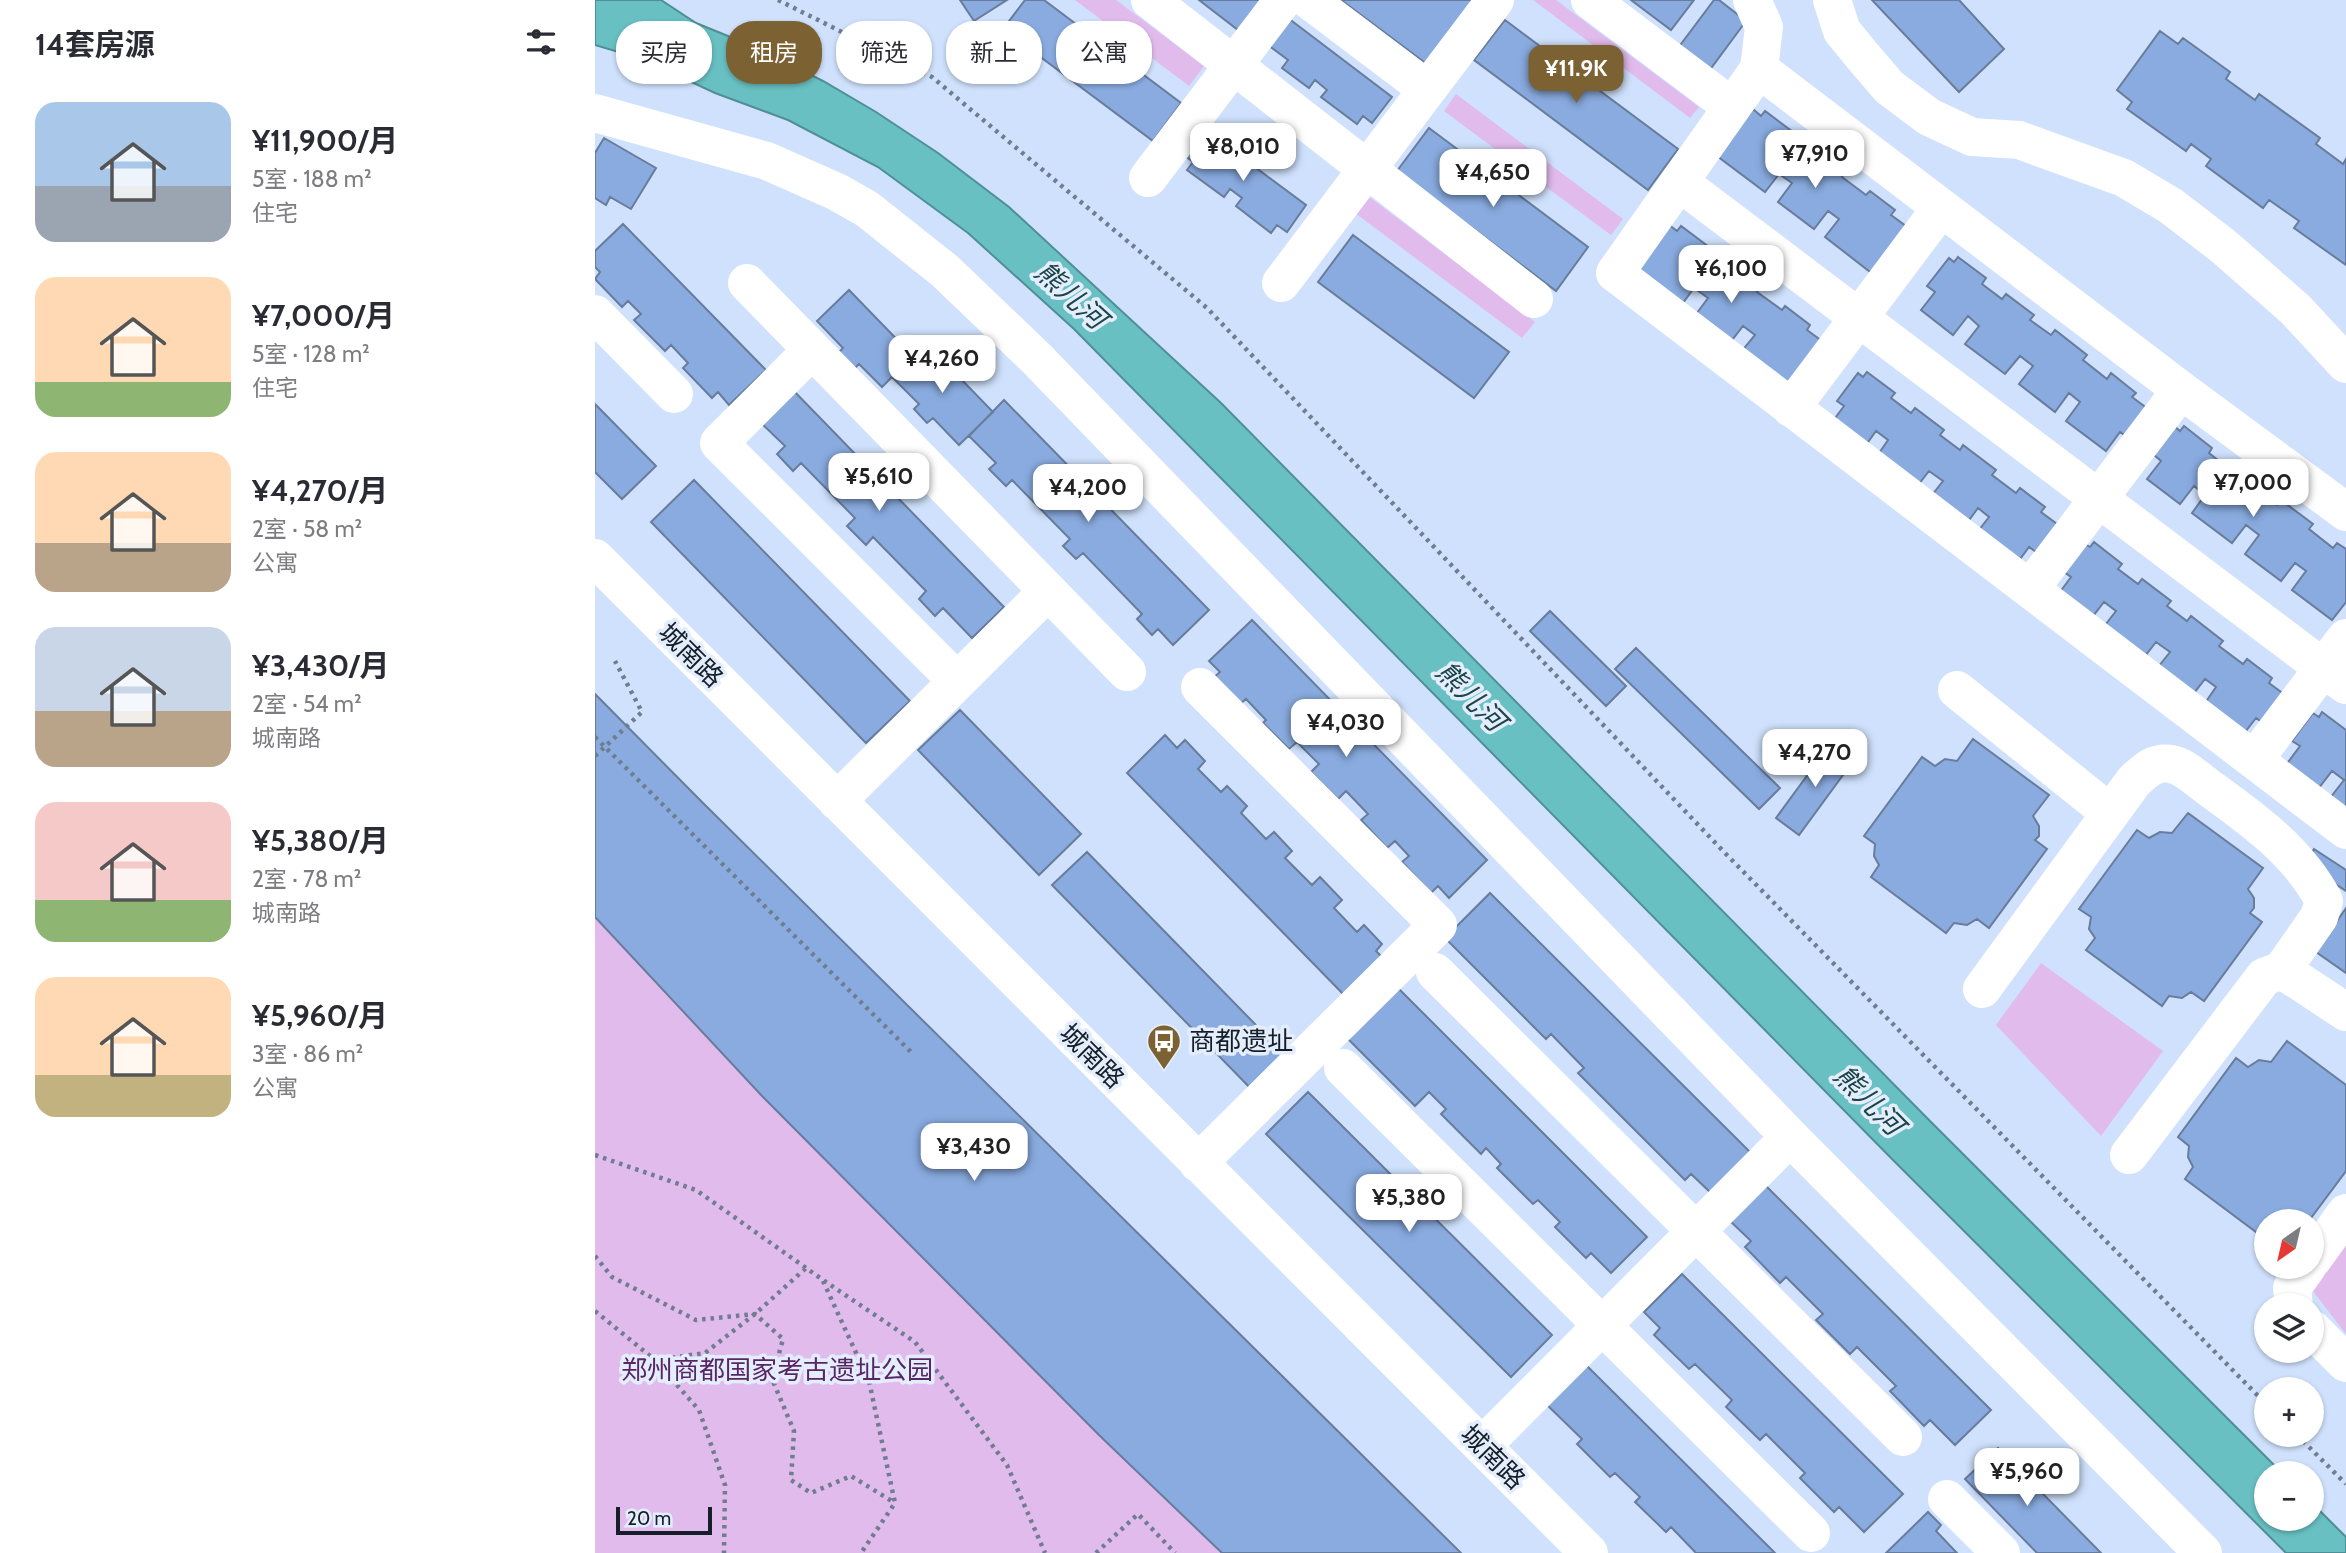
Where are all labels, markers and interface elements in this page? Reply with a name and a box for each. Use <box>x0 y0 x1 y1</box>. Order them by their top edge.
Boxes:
chip: 买房 <box>616 21 712 84</box>
chip: 租房 <box>726 21 822 84</box>
chip: 筛选 <box>836 21 932 84</box>
chip: 新上 <box>946 21 1042 84</box>
chip: 公寓 <box>1056 21 1152 84</box>
icon: filters <box>522 23 560 61</box>
text: 14套房源 <box>35 26 155 63</box>
pin: ¥11.9K <box>1519 46 1633 105</box>
text: ¥11.9K <box>1545 54 1607 82</box>
text: ¥11,900/月 <box>252 122 398 159</box>
pin: ¥8,010 <box>1186 124 1300 183</box>
icon: home <box>91 130 175 214</box>
pin: ¥7,910 <box>1758 130 1872 190</box>
text: ¥8,010 <box>1206 132 1280 160</box>
text: ¥7,910 <box>1781 139 1849 167</box>
pin: ¥4,650 <box>1436 150 1550 209</box>
text: ¥4,650 <box>1455 158 1531 186</box>
text: 5室 · 188 m² <box>252 165 372 193</box>
text: 住宅 <box>252 199 298 227</box>
pin: ¥6,100 <box>1674 246 1788 305</box>
water label: 熊儿河 <box>1028 254 1117 339</box>
text: ¥6,100 <box>1695 254 1767 282</box>
text: ¥7,000/月 <box>252 297 395 334</box>
icon: home <box>91 305 175 389</box>
pin: ¥4,260 <box>885 336 999 395</box>
text: 5室 · 128 m² <box>252 340 370 368</box>
text: ¥4,260 <box>905 344 979 372</box>
text: 住宅 <box>252 374 298 402</box>
pin: ¥5,610 <box>822 454 936 513</box>
pin: ¥7,000 <box>2196 460 2310 519</box>
text: ¥5,610 <box>844 462 914 490</box>
pin: ¥4,200 <box>1031 464 1145 524</box>
text: ¥7,000 <box>2214 468 2292 496</box>
text: ¥4,270/月 <box>252 472 388 509</box>
text: ¥4,200 <box>1049 473 1127 501</box>
icon: home <box>91 480 175 564</box>
text: 2室 · 58 m² <box>252 515 362 543</box>
text: 公寓 <box>252 549 298 577</box>
street label: 城南路 <box>652 616 730 694</box>
text: ¥3,430/月 <box>252 647 390 684</box>
water label: 熊儿河 <box>1429 654 1516 741</box>
icon: home <box>91 655 175 739</box>
text: 2室 · 54 m² <box>252 690 362 718</box>
pin: ¥4,030 <box>1289 700 1403 759</box>
text: ¥4,030 <box>1307 708 1385 736</box>
text: 城南路 <box>252 724 321 752</box>
pin: ¥4,270 <box>1758 730 1872 789</box>
text: ¥4,270 <box>1778 738 1852 766</box>
text: ¥5,380/月 <box>252 822 389 859</box>
icon: home <box>91 830 175 914</box>
text: 2室 · 78 m² <box>252 865 361 893</box>
text: 城南路 <box>252 899 321 927</box>
text: ¥5,960/月 <box>252 997 388 1034</box>
icon: home <box>91 1005 175 1089</box>
street label: 城南路 <box>1053 1017 1131 1095</box>
bus stop icon: 商都遗址 <box>1145 1022 1183 1071</box>
place label: 商都遗址 <box>1189 1025 1293 1057</box>
text: 3室 · 86 m² <box>252 1040 363 1068</box>
water label: 熊儿河 <box>1827 1058 1914 1145</box>
text: 公寓 <box>252 1074 298 1102</box>
pin: ¥3,430 <box>917 1124 1031 1183</box>
text: ¥3,430 <box>937 1132 1011 1160</box>
pin: ¥5,380 <box>1352 1174 1466 1234</box>
text: ¥5,380 <box>1372 1183 1446 1211</box>
north arrow <box>2254 1209 2324 1279</box>
map controls <box>2254 1209 2324 1531</box>
button: layers <box>2254 1293 2324 1363</box>
park label: 郑州商都国家考古遗址公园 <box>621 1354 933 1386</box>
button: + <box>2254 1377 2324 1447</box>
street label: 城南路 <box>1454 1418 1532 1496</box>
pin: ¥5,960 <box>1970 1448 2084 1508</box>
text: ¥5,960 <box>1990 1457 2064 1485</box>
button: − <box>2254 1461 2324 1531</box>
scale bar <box>616 1504 712 1536</box>
text: 20 m <box>627 1507 671 1530</box>

